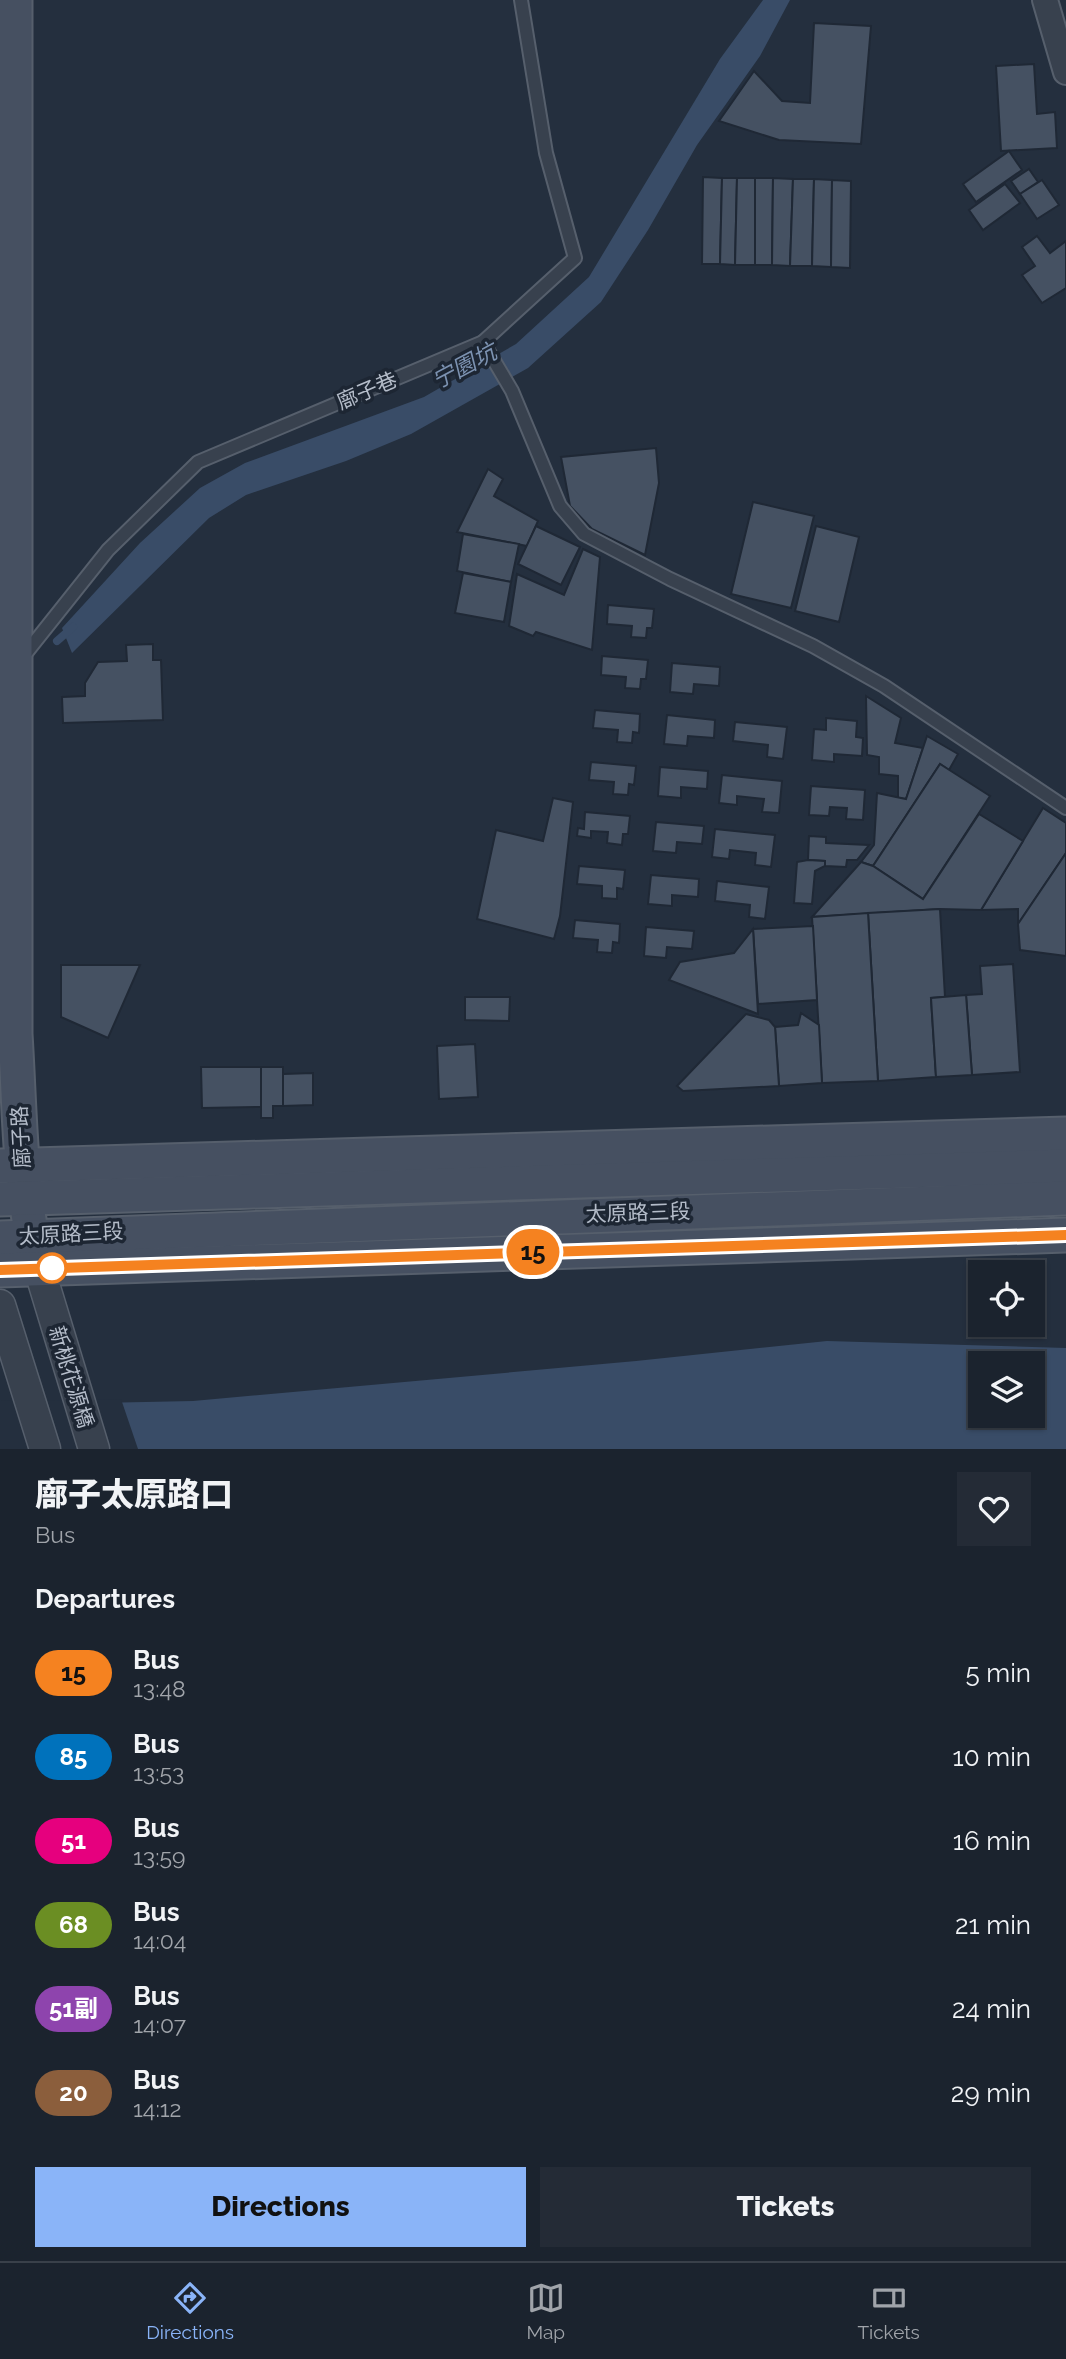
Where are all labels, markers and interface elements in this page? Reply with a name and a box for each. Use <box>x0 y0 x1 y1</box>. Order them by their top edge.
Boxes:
water label: 宁園坑 <box>427 336 503 394</box>
street label: 廍子巷 <box>333 367 401 414</box>
street label: 廍子路 <box>6 1105 35 1169</box>
street label: 太原路三段 <box>585 1198 691 1227</box>
street label: 太原路三段 <box>18 1218 124 1249</box>
line badge: 15 <box>502 1229 564 1275</box>
text: 15 <box>520 1237 546 1266</box>
unlabelled marker <box>37 1253 67 1283</box>
map controls <box>968 1260 1045 1428</box>
button: locate <box>968 1260 1045 1337</box>
street label: 新桃花源橋 <box>44 1323 99 1431</box>
button: layers <box>968 1351 1045 1428</box>
button: heart <box>957 1472 1031 1546</box>
text: 廍子太原路口 <box>35 1475 233 1514</box>
text: Bus <box>35 1521 75 1548</box>
text: Departures <box>35 1584 175 1614</box>
text: Bus <box>133 1645 180 1675</box>
text: 15 <box>61 1658 86 1687</box>
text: 5 min <box>965 1658 1031 1688</box>
text: 13:48 <box>133 1675 186 1702</box>
text: Bus <box>133 1729 180 1759</box>
text: 85 <box>60 1742 87 1771</box>
text: 10 min <box>953 1742 1031 1772</box>
text: 13:53 <box>133 1759 184 1786</box>
text: Bus <box>133 1813 180 1843</box>
text: 51 <box>61 1826 86 1855</box>
text: 16 min <box>953 1826 1031 1856</box>
text: 13:59 <box>133 1843 185 1870</box>
text: Bus <box>133 1897 180 1927</box>
text: 68 <box>59 1910 88 1939</box>
text: 21 min <box>955 1910 1031 1940</box>
text: 14:04 <box>133 1927 186 1954</box>
text: Bus <box>133 1981 180 2011</box>
text: 51副 <box>49 1994 98 2023</box>
text: 24 min <box>952 1994 1031 2024</box>
text: 14:07 <box>133 2011 186 2038</box>
text: Bus <box>133 2065 180 2095</box>
text: 20 <box>59 2078 88 2107</box>
text: 29 min <box>951 2078 1031 2108</box>
text: 14:12 <box>133 2095 182 2122</box>
button: Directions <box>35 2167 526 2247</box>
button: Tickets <box>540 2167 1031 2247</box>
tab: Directions <box>146 2279 234 2343</box>
tab: Map <box>526 2279 565 2343</box>
tab: Tickets <box>857 2279 920 2343</box>

